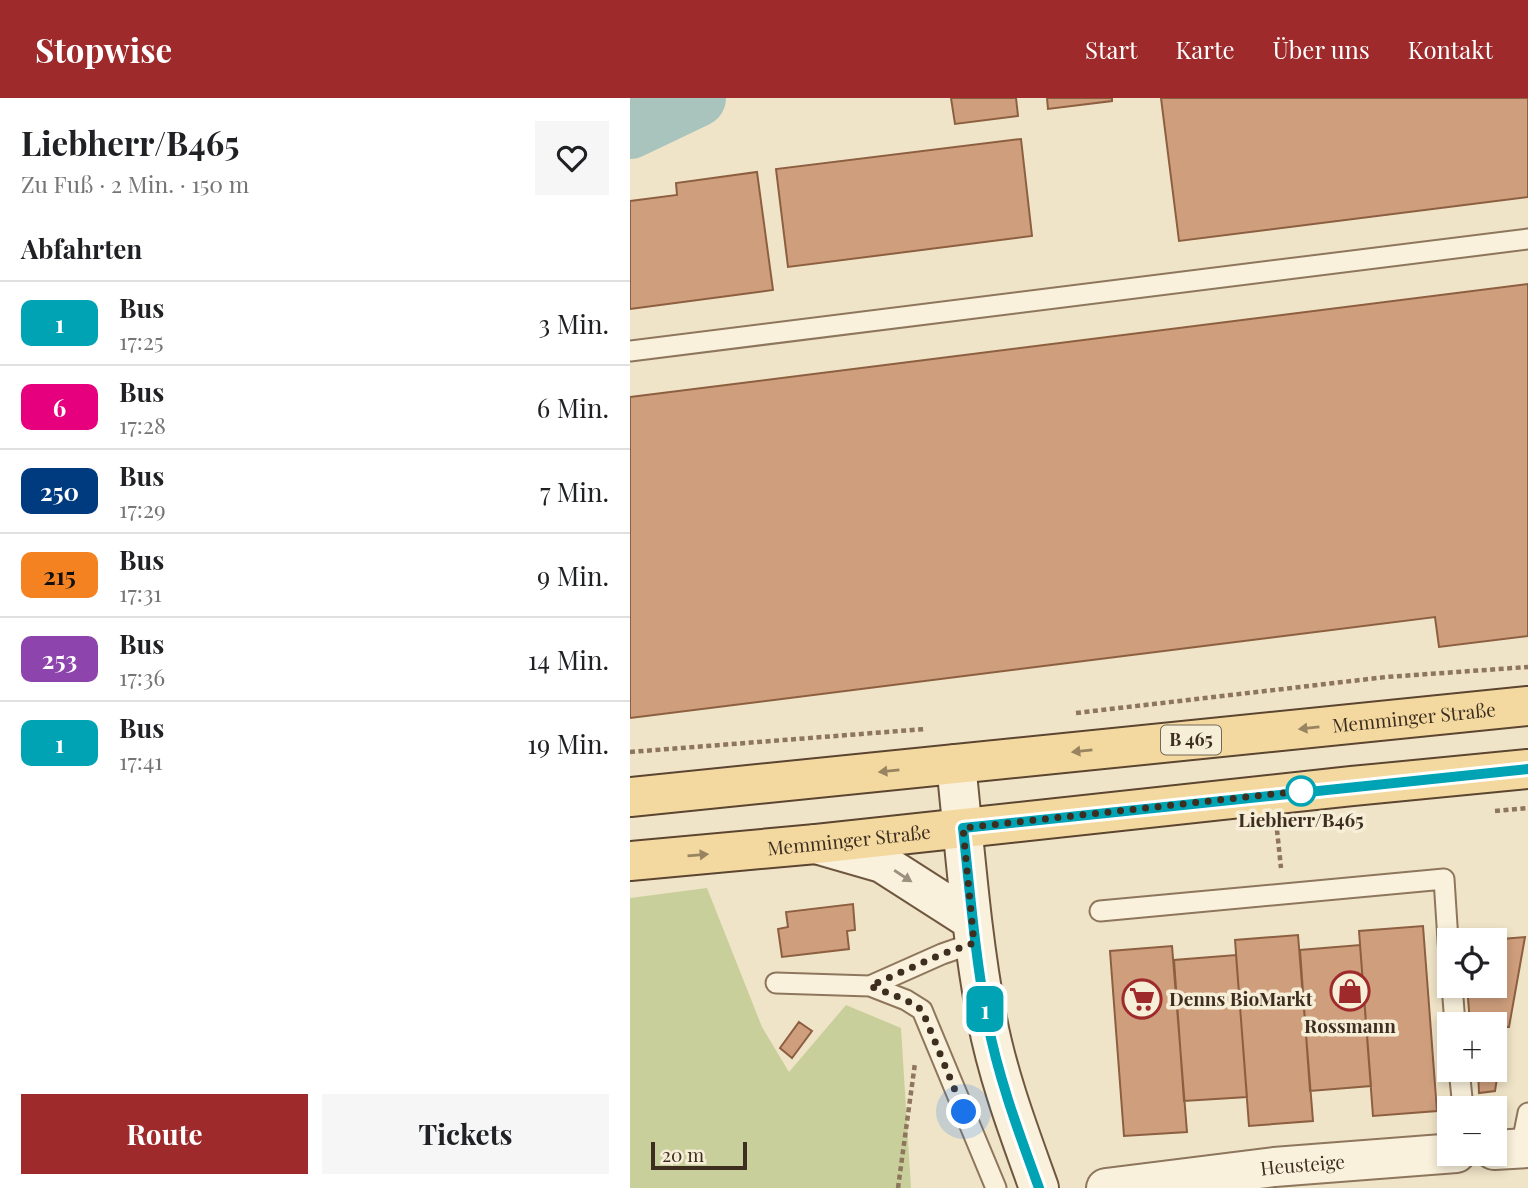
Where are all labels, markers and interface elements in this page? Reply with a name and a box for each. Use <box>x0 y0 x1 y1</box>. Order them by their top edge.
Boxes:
text: Stopwise <box>35 27 172 71</box>
text: Start <box>1085 33 1138 65</box>
text: Karte <box>1176 33 1235 65</box>
text: Über uns <box>1273 33 1370 65</box>
text: Kontakt <box>1408 33 1493 65</box>
text: Liebherr/B465 <box>21 120 239 164</box>
button: heart <box>535 121 609 195</box>
text: Zu Fuß · 2 Min. · 150 m <box>21 168 249 199</box>
text: Abfahrten <box>21 231 142 266</box>
text: Bus <box>119 290 164 325</box>
text: 3 Min. <box>538 306 609 341</box>
text: 1 <box>55 307 64 339</box>
text: 17:25 <box>119 325 164 356</box>
text: Bus <box>119 374 164 409</box>
text: 6 Min. <box>537 390 609 425</box>
text: 6 <box>53 391 66 423</box>
text: 17:28 <box>119 409 166 440</box>
text: Bus <box>119 458 164 493</box>
text: 7 Min. <box>540 474 609 509</box>
text: 250 <box>40 475 79 507</box>
text: 17:29 <box>119 493 166 524</box>
text: Bus <box>119 542 164 577</box>
text: 9 Min. <box>537 558 609 593</box>
text: 215 <box>43 559 76 591</box>
text: 17:31 <box>119 577 162 608</box>
text: Bus <box>119 626 164 661</box>
text: 14 Min. <box>528 642 609 677</box>
text: 253 <box>42 643 77 675</box>
text: 17:36 <box>119 661 165 692</box>
street label: Memminger Straße <box>1331 695 1497 738</box>
text: Bus <box>119 710 164 745</box>
one-way arrow <box>1298 723 1320 734</box>
text: 19 Min. <box>527 726 609 761</box>
road number: B 465 <box>1161 726 1221 754</box>
text: 1 <box>55 727 64 759</box>
text: 17:41 <box>119 745 163 776</box>
one-way arrow <box>1071 745 1093 756</box>
one-way arrow <box>877 765 899 776</box>
marker: Liebherr/B465 <box>1286 776 1316 806</box>
place label: Liebherr/B465 <box>1238 806 1364 832</box>
street label: Memminger Straße <box>766 818 932 860</box>
one-way arrow <box>687 849 709 860</box>
one-way arrow <box>893 870 912 883</box>
map controls <box>1437 928 1507 1166</box>
button: locate <box>1437 928 1507 998</box>
shop icon: Rossmann <box>1329 970 1371 1012</box>
supermarket icon: Denns BioMarkt <box>1121 978 1163 1020</box>
place label: Denns BioMarkt <box>1169 985 1313 1011</box>
line badge: 1 <box>962 986 1008 1032</box>
text: 1 <box>980 993 990 1025</box>
place label: Rossmann <box>1304 1012 1396 1038</box>
button: + <box>1437 1012 1507 1082</box>
button: Route <box>21 1094 308 1174</box>
button: Tickets <box>322 1094 609 1174</box>
your location <box>946 1094 981 1129</box>
button: − <box>1437 1096 1507 1166</box>
scale bar <box>651 1139 747 1171</box>
text: 20 m <box>662 1141 704 1167</box>
street label: Heusteige <box>1259 1148 1346 1181</box>

